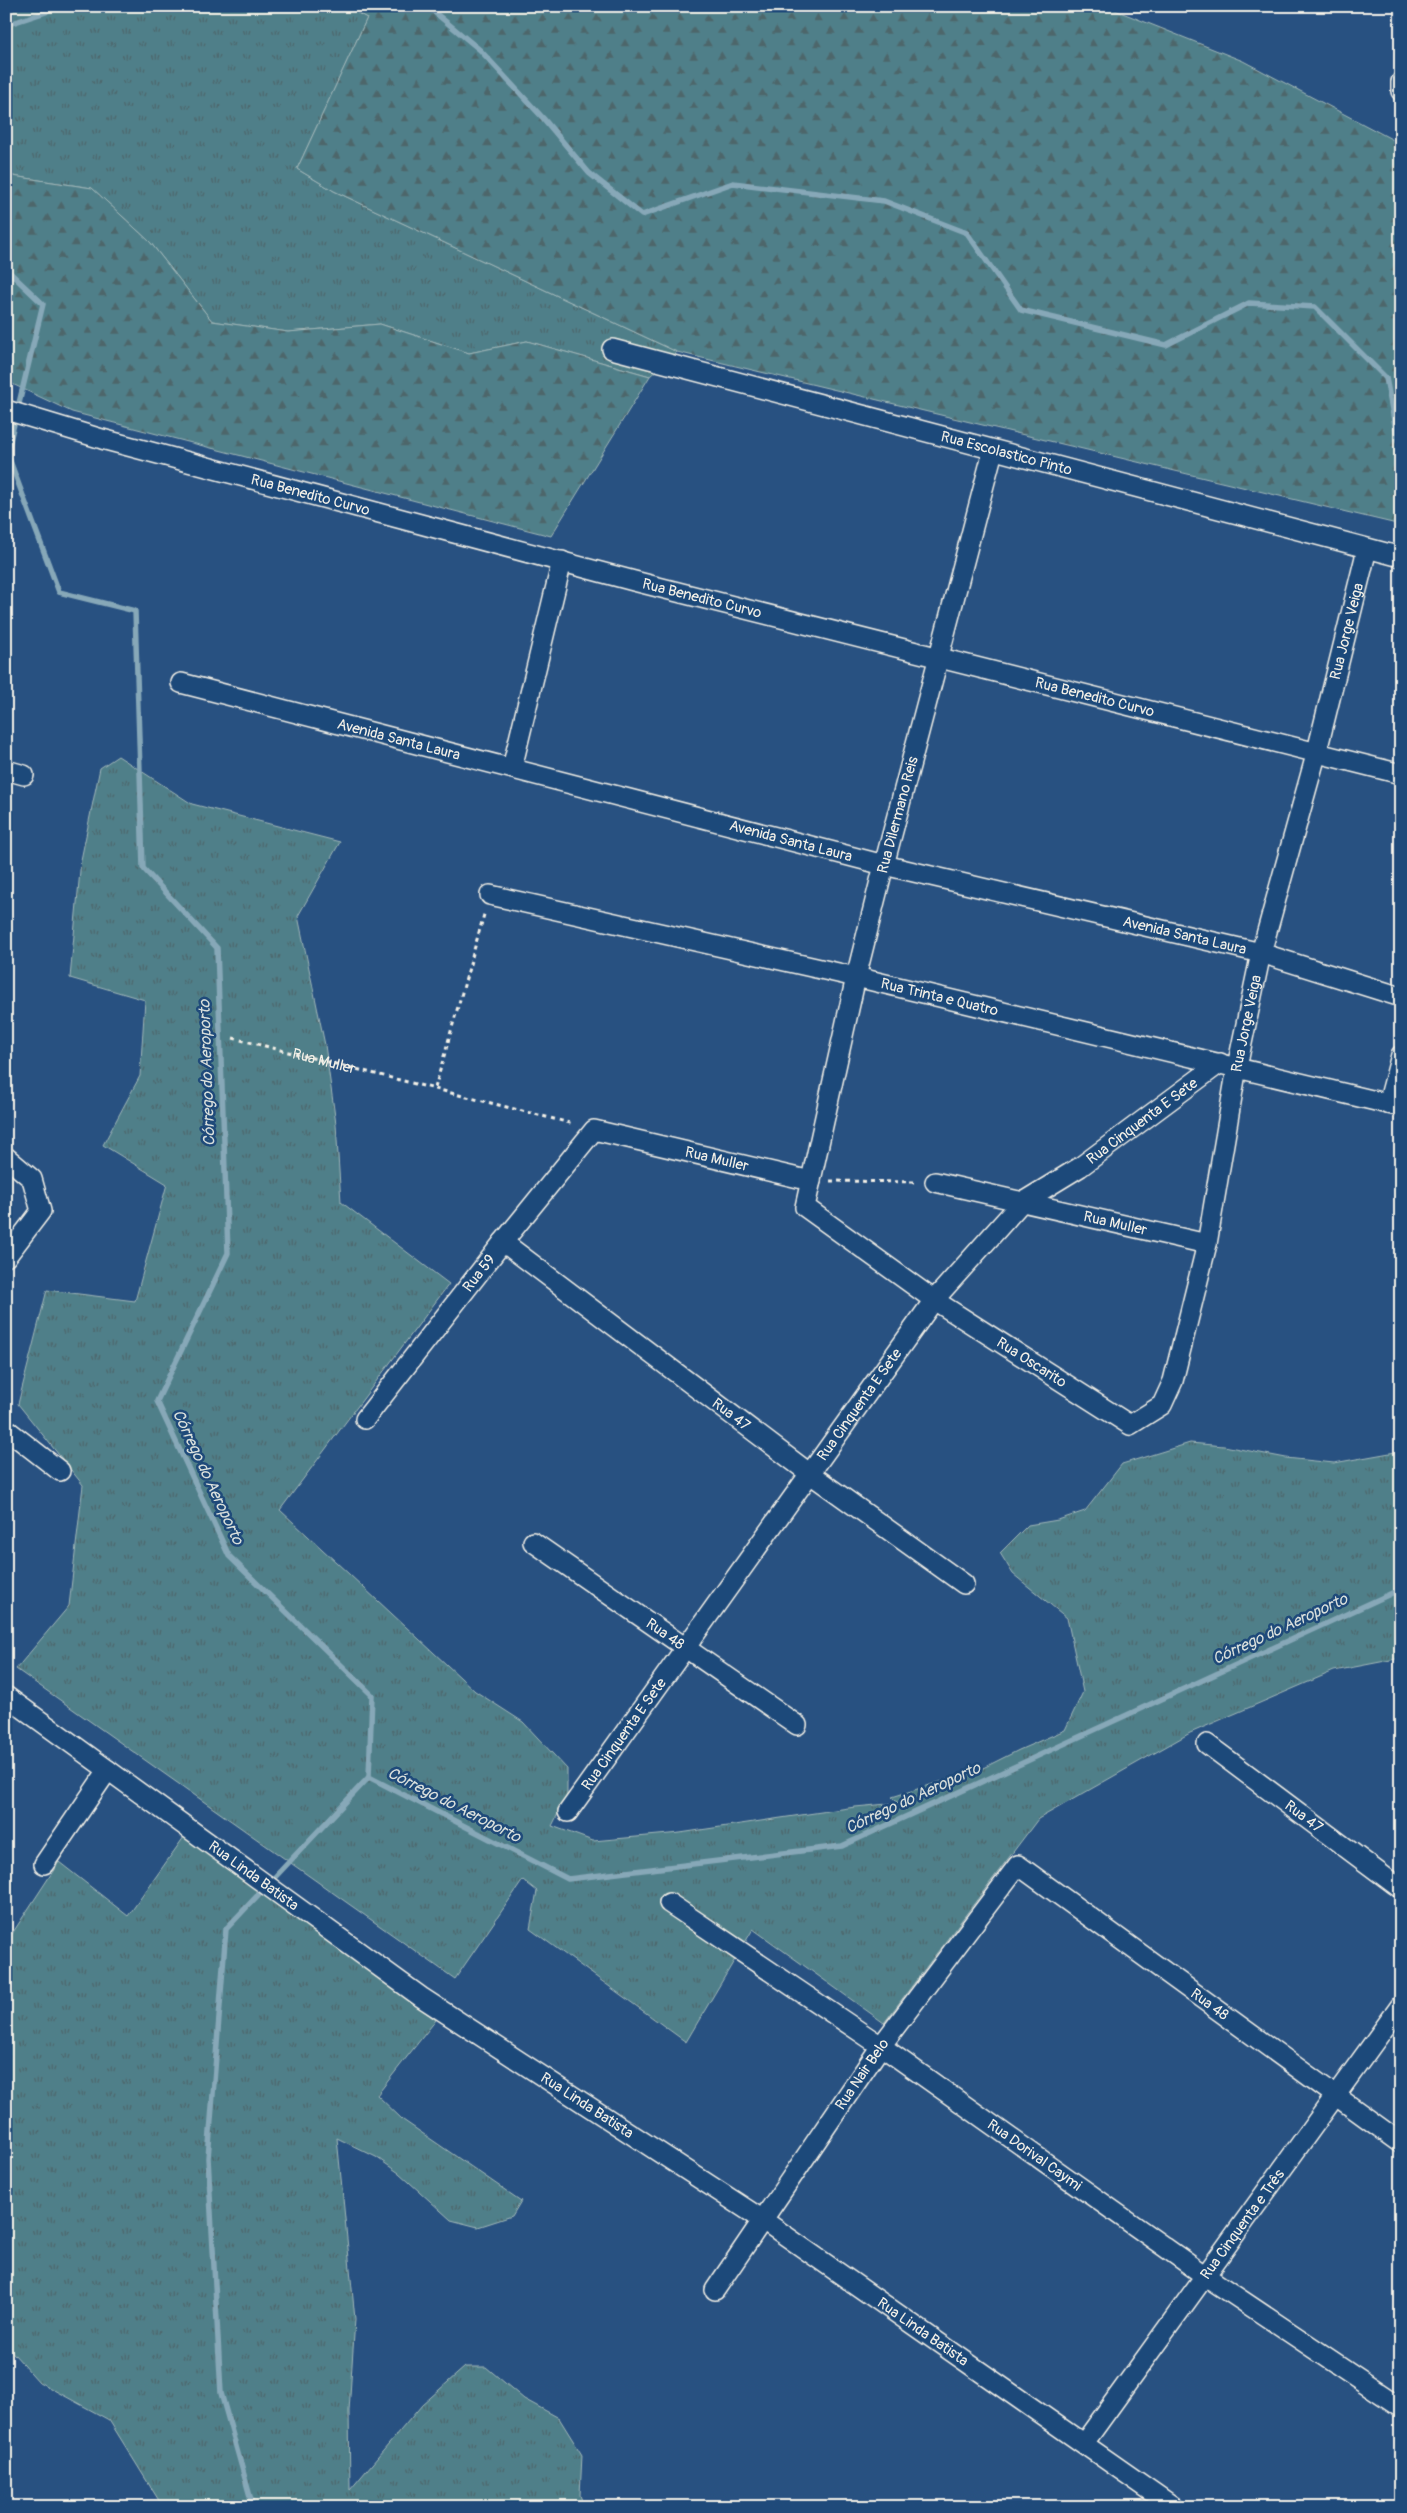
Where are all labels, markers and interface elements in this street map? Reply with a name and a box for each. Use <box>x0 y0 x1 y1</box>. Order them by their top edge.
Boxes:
street label: Rua Escolastico Pinto <box>939 427 1074 479</box>
street label: Rua Benedito Curvo <box>249 470 372 520</box>
street label: Rua Benedito Curvo <box>640 574 764 622</box>
street label: Rua Jorge Veiga <box>1326 581 1368 681</box>
street label: Rua Benedito Curvo <box>1033 673 1156 721</box>
street label: Avenida Santa Laura <box>335 714 462 764</box>
street label: Rua Dilermano Reis <box>873 754 923 876</box>
street label: Avenida Santa Laura <box>727 816 855 866</box>
street label: Avenida Santa Laura <box>1121 912 1248 959</box>
street label: Rua Jorge Veiga <box>1227 973 1266 1073</box>
street label: Rua Trinta e Quatro <box>879 974 1000 1020</box>
water label: Córrego do Aeroporto <box>194 998 220 1147</box>
street label: Rua Muller <box>290 1044 358 1078</box>
street label: Rua Cinquenta E Sete <box>1083 1073 1202 1168</box>
street label: Rua Muller <box>683 1142 751 1176</box>
street label: Rua Muller <box>1082 1207 1150 1240</box>
street label: Rua 59 <box>458 1251 499 1296</box>
street label: Rua Oscarito <box>993 1333 1070 1392</box>
street label: Rua Cinquenta E Sete <box>813 1344 906 1464</box>
street label: Rua 47 <box>708 1394 754 1435</box>
water label: Córrego do Aeroporto <box>168 1406 249 1549</box>
water label: Córrego do Aeroporto <box>1209 1588 1352 1669</box>
street label: Rua 48 <box>642 1614 689 1654</box>
street label: Rua Cinquenta E Sete <box>577 1673 671 1794</box>
water label: Córrego do Aeroporto <box>842 1757 985 1838</box>
water label: Córrego do Aeroporto <box>384 1763 525 1848</box>
street label: Rua 47 <box>1281 1796 1327 1837</box>
street label: Rua Linda Batista <box>205 1837 303 1915</box>
street label: Rua 48 <box>1187 1984 1233 2025</box>
street label: Rua Nair Belo <box>831 2035 893 2114</box>
street label: Rua Linda Batista <box>537 2068 637 2143</box>
street label: Rua Dorival Caymi <box>984 2115 1086 2195</box>
street label: Rua Cinquenta e Três <box>1196 2165 1289 2283</box>
street label: Rua Linda Batista <box>874 2293 972 2370</box>

